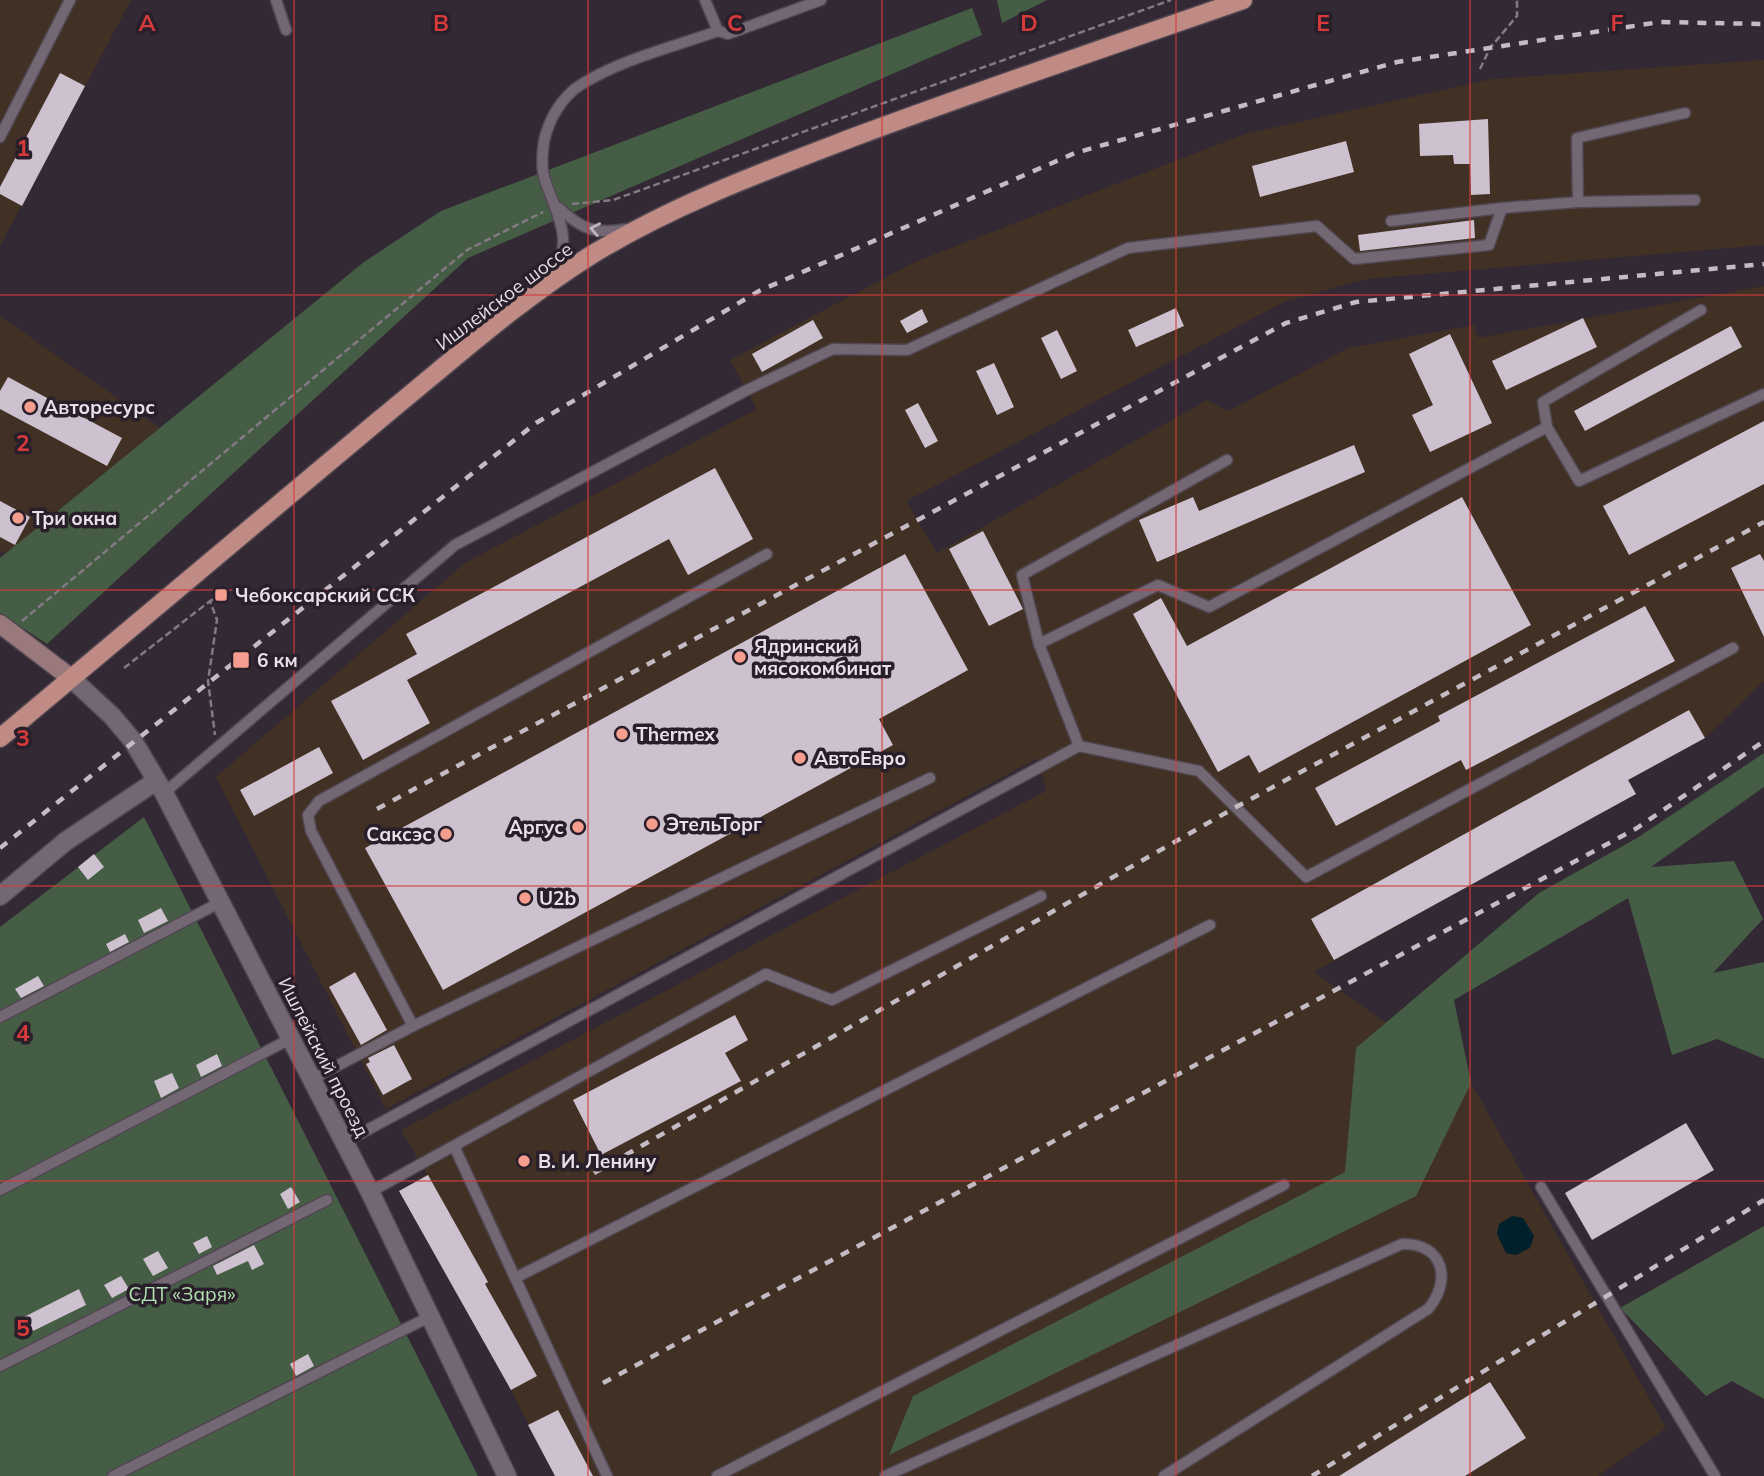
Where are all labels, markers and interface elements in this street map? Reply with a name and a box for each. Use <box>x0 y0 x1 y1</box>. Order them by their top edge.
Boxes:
text: A <box>138 8 156 37</box>
text: B <box>433 8 449 37</box>
text: C <box>727 8 743 37</box>
text: D <box>1020 8 1038 37</box>
text: E <box>1316 8 1330 37</box>
text: F <box>1610 8 1624 37</box>
text: 1 <box>16 133 30 162</box>
one-way arrow <box>589 222 601 237</box>
street label: Ишлейское шоссе <box>431 237 577 355</box>
place label: Авторесурс <box>44 395 155 419</box>
marker: Авторесурс <box>22 399 38 415</box>
text: 2 <box>16 428 30 457</box>
place label: Три окна <box>32 506 117 530</box>
marker: Три окна <box>10 510 26 526</box>
place label: Чебоксарский ССК <box>235 583 416 607</box>
marker: Чебоксарский ССК <box>213 587 229 603</box>
place label: Ядринский мясокомбинат <box>754 634 892 680</box>
place label: 6 км <box>257 648 298 672</box>
marker: Ядринский мясокомбинат <box>732 649 748 665</box>
marker: 6 км <box>231 650 251 670</box>
place label: Thermex <box>636 722 716 746</box>
text: 3 <box>16 723 30 752</box>
marker: Thermex <box>614 726 630 742</box>
place label: АвтоЕвро <box>814 746 906 770</box>
marker: АвтоЕвро <box>792 750 808 766</box>
place label: ЭтельТорг <box>666 812 762 836</box>
place label: Аргус <box>509 815 564 839</box>
marker: ЭтельТорг <box>644 816 660 832</box>
marker: Аргус <box>570 819 586 835</box>
place label: Саксэс <box>366 822 432 846</box>
marker: Саксэс <box>438 826 454 842</box>
place label: U2b <box>539 886 576 910</box>
marker: U2b <box>517 890 533 906</box>
street label: Ишлейский проезд <box>273 973 375 1141</box>
text: 4 <box>16 1018 30 1047</box>
place label: В. И. Ленину <box>538 1149 657 1173</box>
marker: В. И. Ленину <box>516 1153 532 1169</box>
park label: СДТ «Заря» <box>128 1282 236 1306</box>
text: 5 <box>16 1313 30 1342</box>

